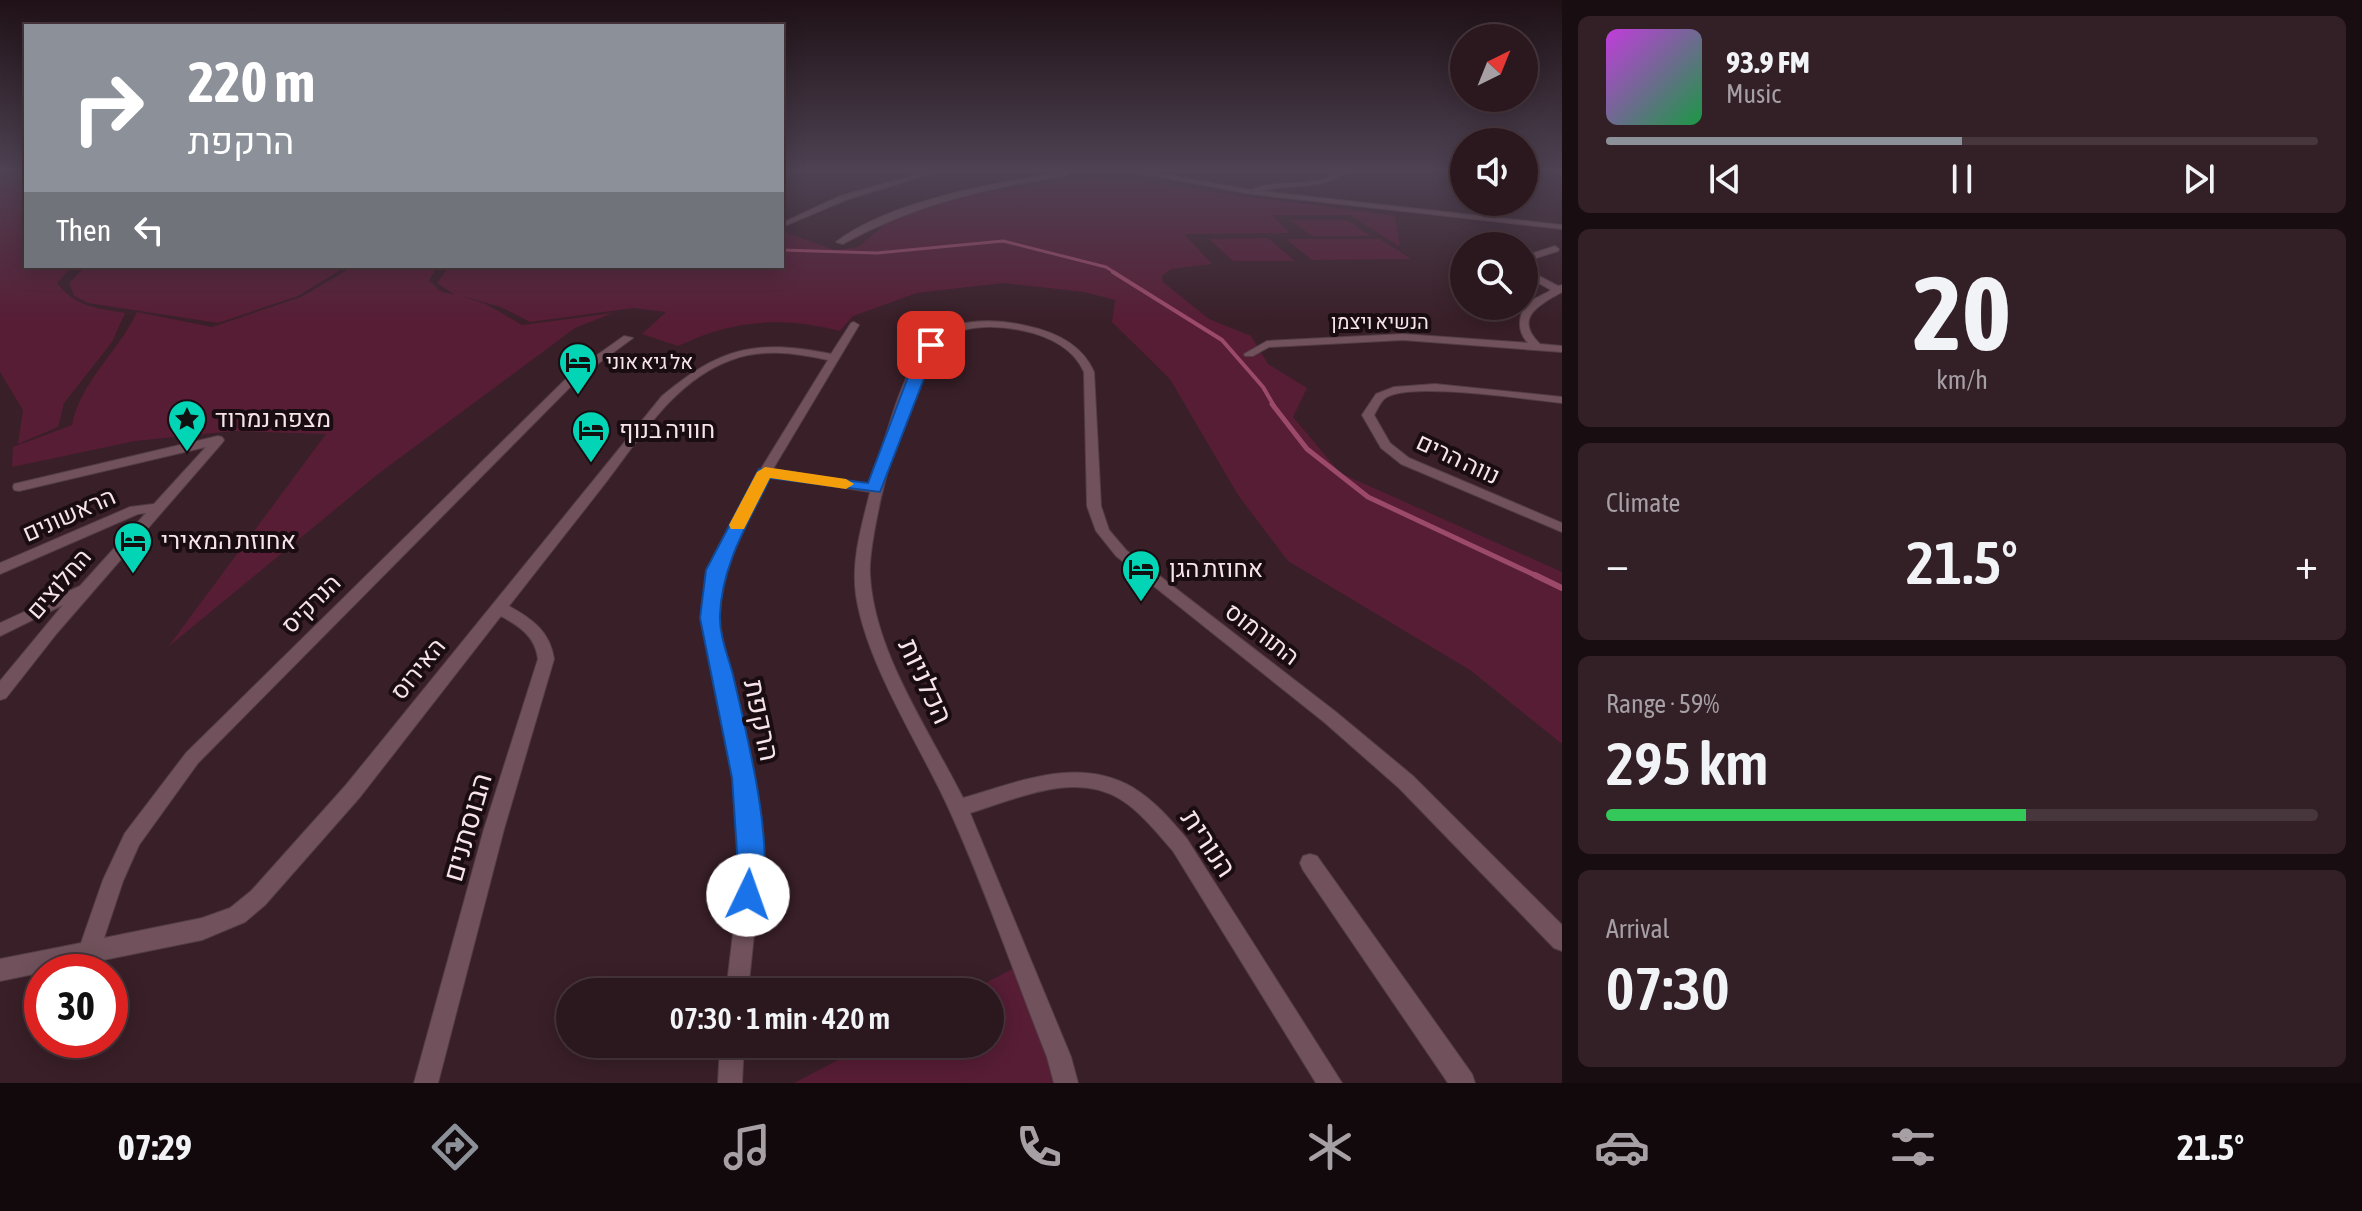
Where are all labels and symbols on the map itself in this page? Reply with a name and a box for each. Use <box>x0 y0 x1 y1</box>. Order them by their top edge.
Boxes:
north arrow <box>1450 24 1538 112</box>
street label: הנשיא ויצמן <box>1331 310 1429 333</box>
pin <box>897 311 965 379</box>
hotel icon: אל גיא אוני <box>557 341 599 396</box>
place label: אל גיא אוני <box>606 350 693 373</box>
place icon: מצפה נמרוד <box>166 398 208 453</box>
place label: מצפה נמרוד <box>215 405 331 432</box>
hotel icon: חוויה בנוף <box>570 409 612 464</box>
place label: חוויה בנוף <box>619 416 715 443</box>
street label: נווה הרים <box>1412 428 1504 490</box>
street label: הראשונים <box>18 482 119 547</box>
hotel icon: אחוזת המאירי <box>112 520 154 575</box>
place label: אחוזת המאירי <box>161 527 296 554</box>
street label: החלוצים <box>21 543 96 624</box>
hotel icon: אחוזת הגן <box>1120 548 1162 603</box>
place label: אחוזת הגן <box>1169 555 1263 582</box>
street label: הנרקיס <box>276 569 346 639</box>
street label: התורמוס <box>1220 597 1305 670</box>
street label: האירוס <box>385 633 450 705</box>
street label: הכלניות <box>892 633 960 729</box>
street label: הרקפת <box>738 676 786 764</box>
street label: הבוסתנים <box>436 769 498 885</box>
street label: הנורית <box>1175 803 1243 883</box>
position arrow <box>706 853 790 937</box>
speed limit sign: 30 <box>24 954 128 1058</box>

